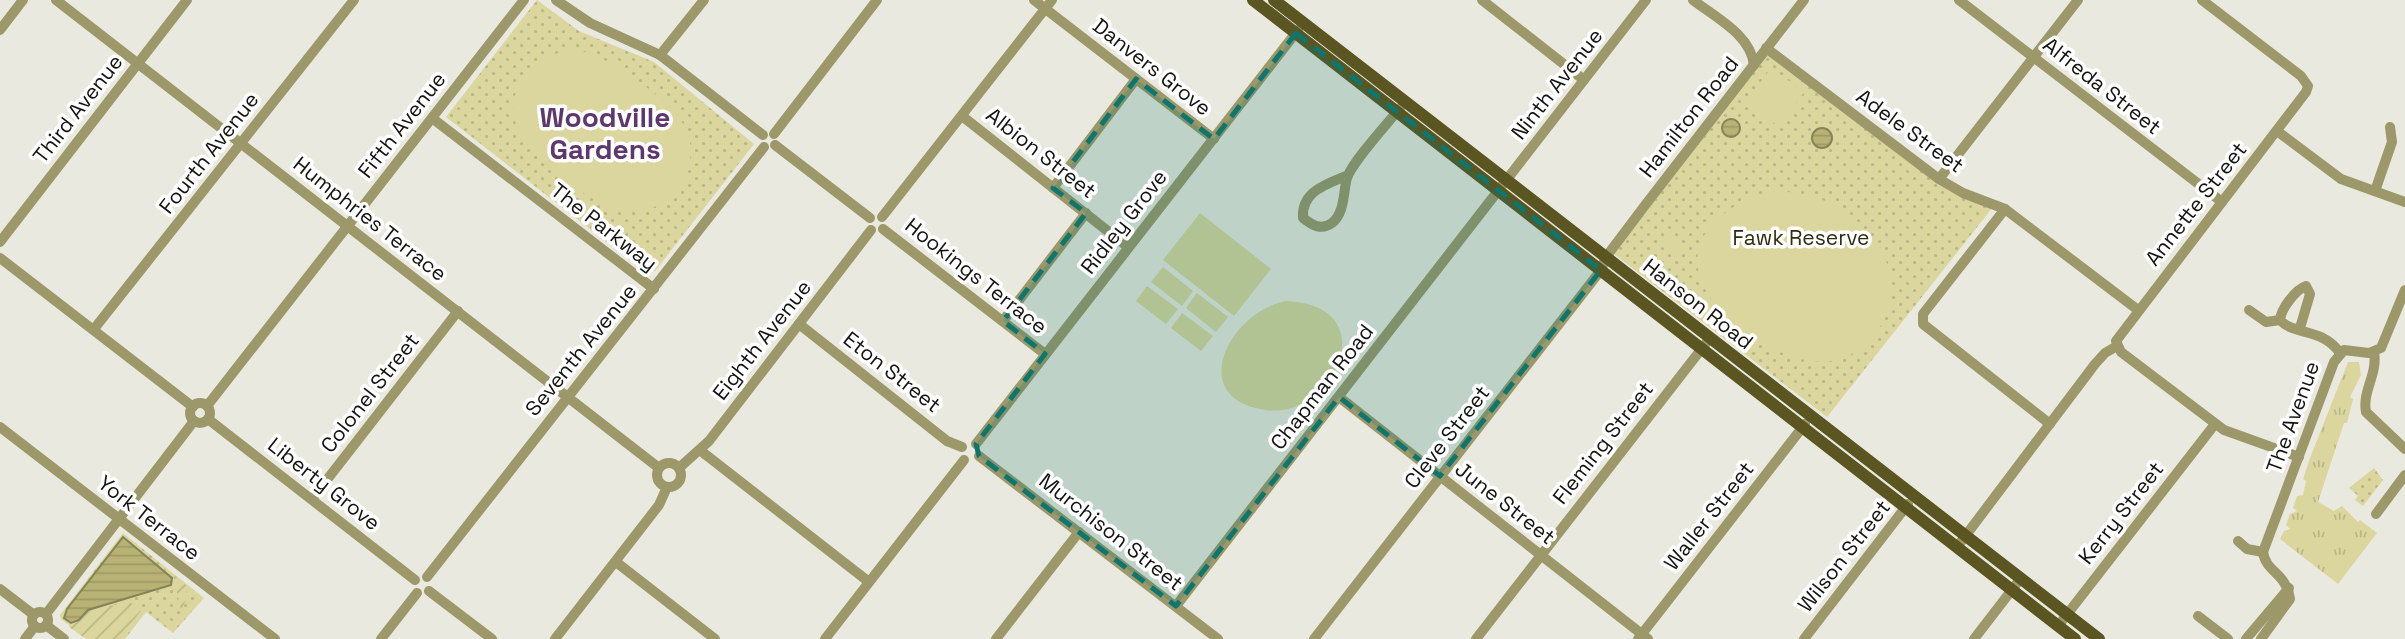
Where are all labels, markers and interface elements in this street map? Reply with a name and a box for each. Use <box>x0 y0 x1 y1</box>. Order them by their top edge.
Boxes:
street label: Danvers Grove <box>1088 12 1217 121</box>
street label: Ninth Avenue <box>1505 23 1608 145</box>
street label: Alfreda Street <box>2038 31 2167 140</box>
street label: Third Avenue <box>27 49 128 169</box>
street label: Hamilton Road <box>1633 51 1744 183</box>
street label: Fifth Avenue <box>352 66 451 183</box>
street label: Adele Street <box>1851 83 1969 179</box>
street label: Fourth Avenue <box>153 87 264 219</box>
district label: Woodville Gardens <box>540 99 670 167</box>
street label: Albion Street <box>981 101 1102 204</box>
street label: Annette Street <box>2139 136 2252 271</box>
street label: Humphries Terrace <box>288 150 452 287</box>
street label: Ridley Grove <box>1074 164 1173 279</box>
street label: The Parkway <box>546 177 663 277</box>
street label: Hookings Terrace <box>900 212 1053 340</box>
park label: Fawk Reserve <box>1733 224 1870 251</box>
street label: Hanson Road <box>1638 252 1759 355</box>
street label: Eighth Avenue <box>706 274 817 405</box>
street label: Seventh Avenue <box>519 278 642 421</box>
street label: Chapman Road <box>1264 319 1379 455</box>
street label: Eton Street <box>838 325 947 418</box>
street label: Colonel Street <box>314 327 425 458</box>
street label: The Avenue <box>2260 357 2325 476</box>
street label: Fleming Street <box>1546 376 1659 509</box>
street label: Cleve Street <box>1398 380 1495 494</box>
street label: Liberty Grove <box>263 431 386 536</box>
street label: June Street <box>1450 455 1561 550</box>
street label: Waller Street <box>1658 456 1759 575</box>
street label: Kerry Street <box>2072 456 2169 569</box>
street label: Murchison Street <box>1034 467 1189 596</box>
street label: York Terrace <box>93 469 206 566</box>
street label: Wilson Street <box>1791 494 1896 617</box>

